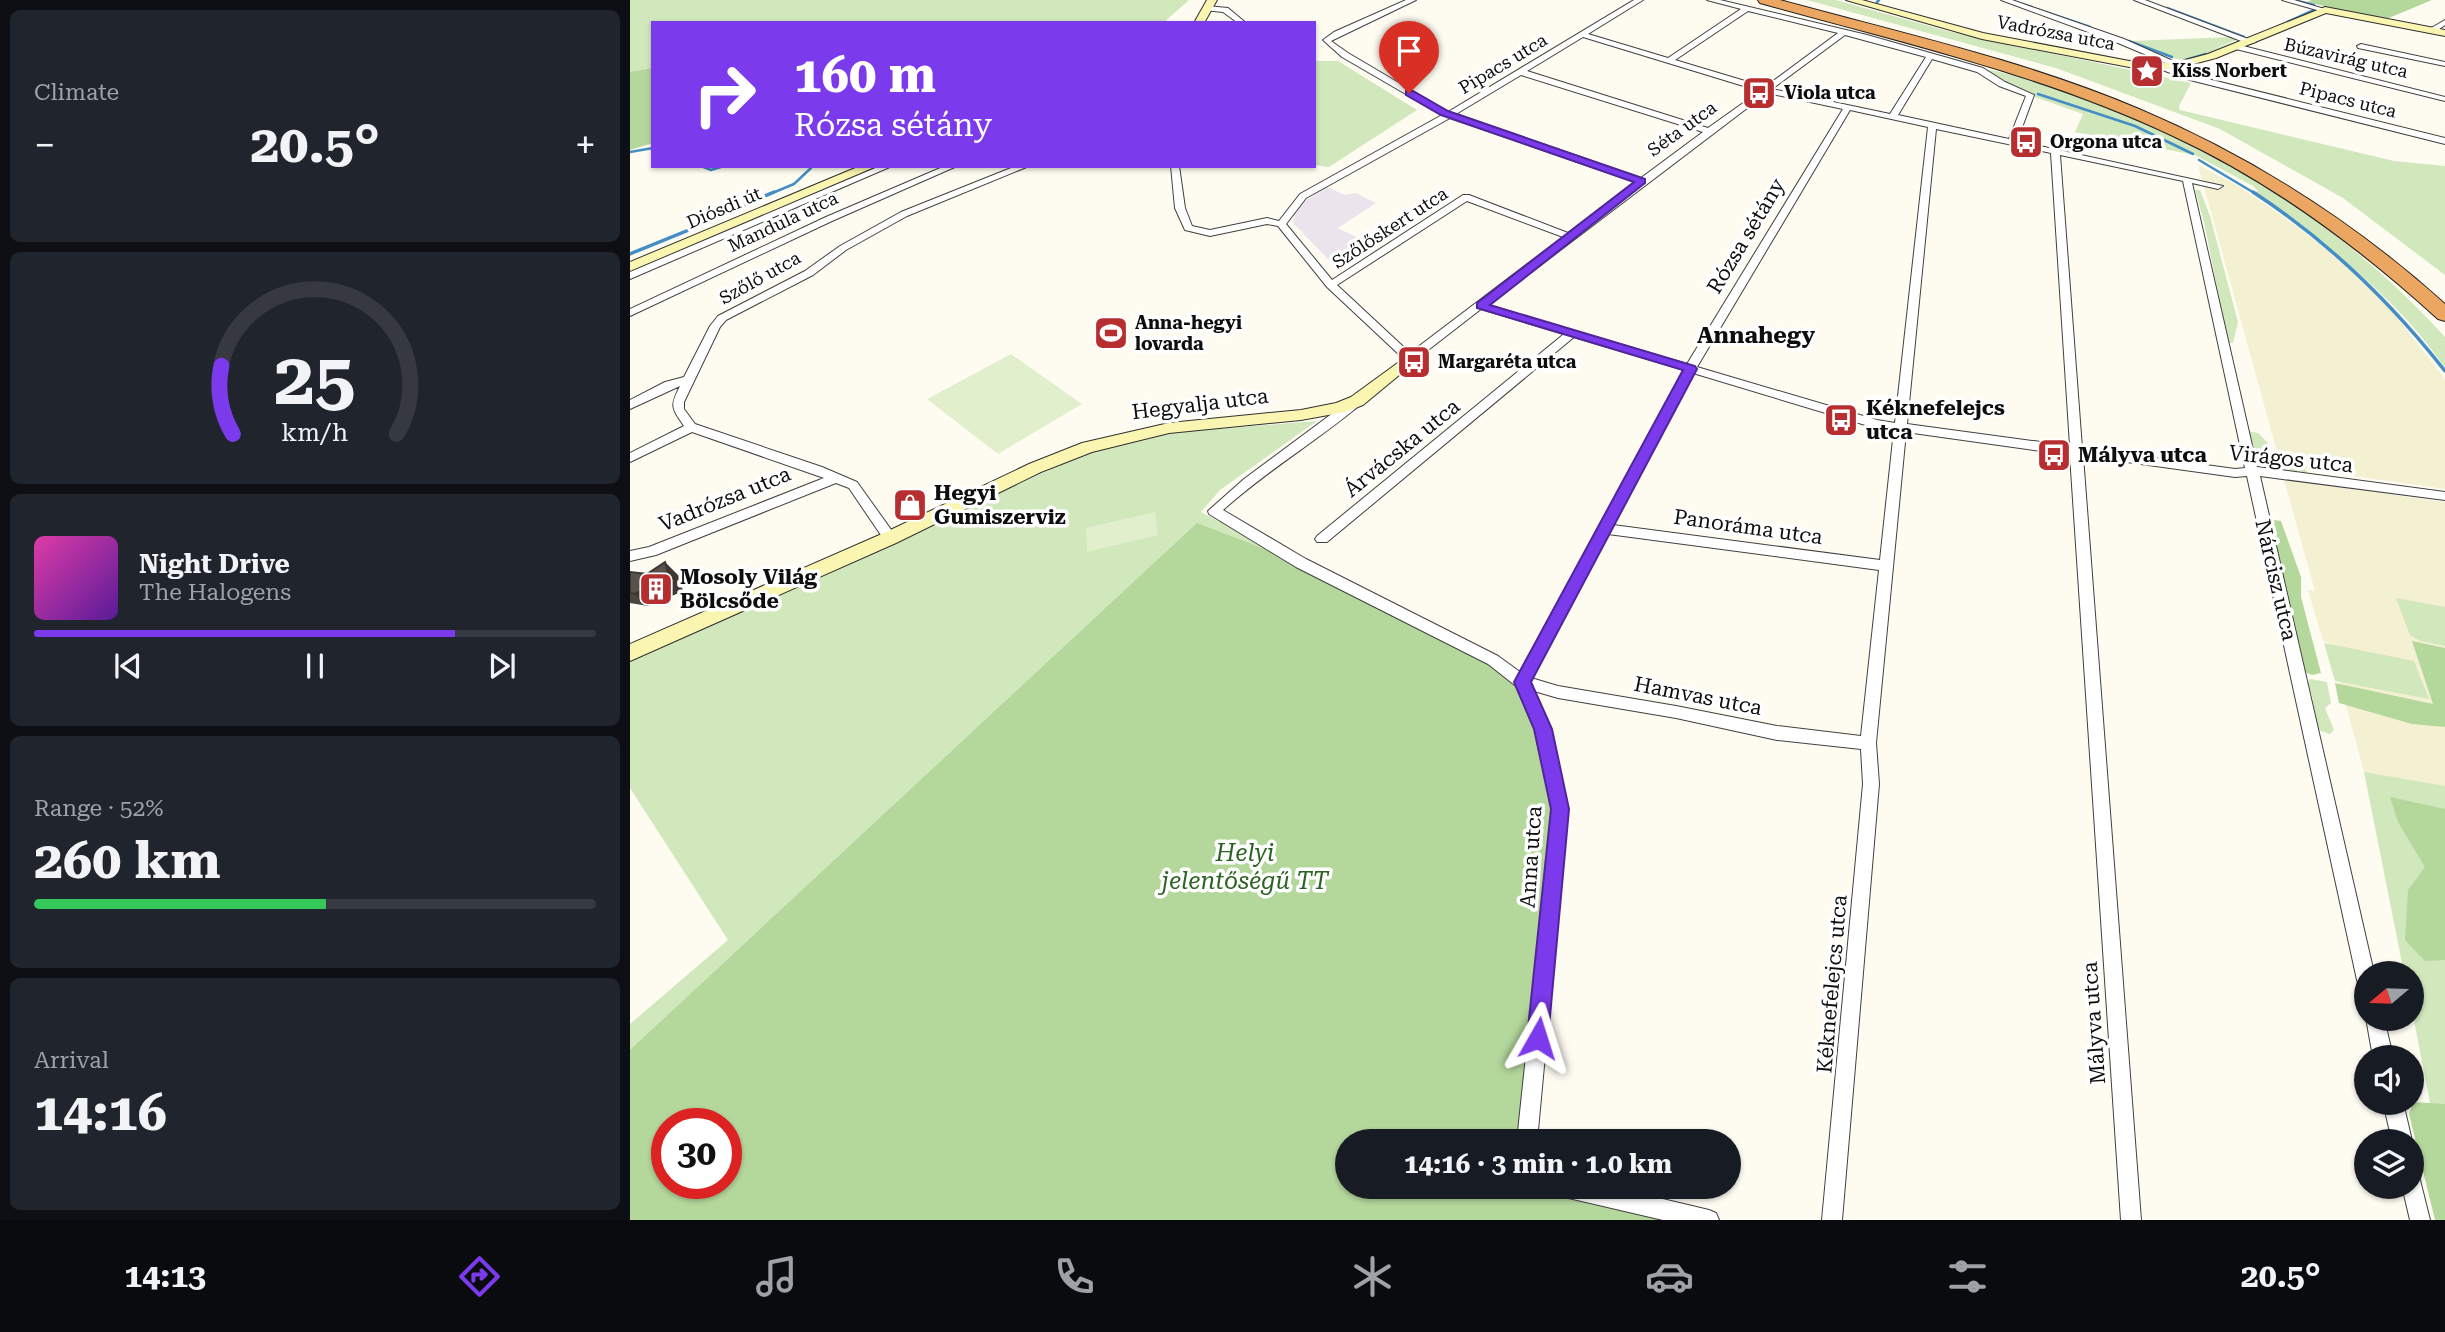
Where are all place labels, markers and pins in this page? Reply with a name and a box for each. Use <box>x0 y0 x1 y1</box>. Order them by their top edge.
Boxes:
pin <box>1379 21 1439 93</box>
place icon: Kiss Norbert <box>2128 52 2166 90</box>
place label: Kiss Norbert <box>2172 60 2287 81</box>
bus stop icon: Viola utca <box>1740 74 1778 112</box>
place label: Viola utca <box>1784 82 1876 103</box>
bus stop icon: Orgona utca <box>2007 123 2045 161</box>
place label: Orgona utca <box>2050 131 2162 152</box>
place label: Anna-hegyi lovarda <box>1135 312 1242 354</box>
sports icon: Anna-hegyi lovarda <box>1092 314 1130 352</box>
bus stop icon: Margaréta utca <box>1395 343 1433 381</box>
place label: Margaréta utca <box>1438 351 1577 372</box>
place label: Kéknefelejcs utca <box>1866 396 2005 444</box>
bus stop icon: Kéknefelejcs utca <box>1822 401 1860 439</box>
bus stop icon: Mályva utca <box>2035 436 2073 474</box>
place label: Mályva utca <box>2078 443 2208 467</box>
place label: Hegyi Gumiszerviz <box>934 481 1066 529</box>
shop icon: Hegyi Gumiszerviz <box>891 486 929 524</box>
place label: Mosoly Világ Bölcsőde <box>680 565 817 613</box>
building icon: Mosoly Világ Bölcsőde <box>637 570 675 608</box>

